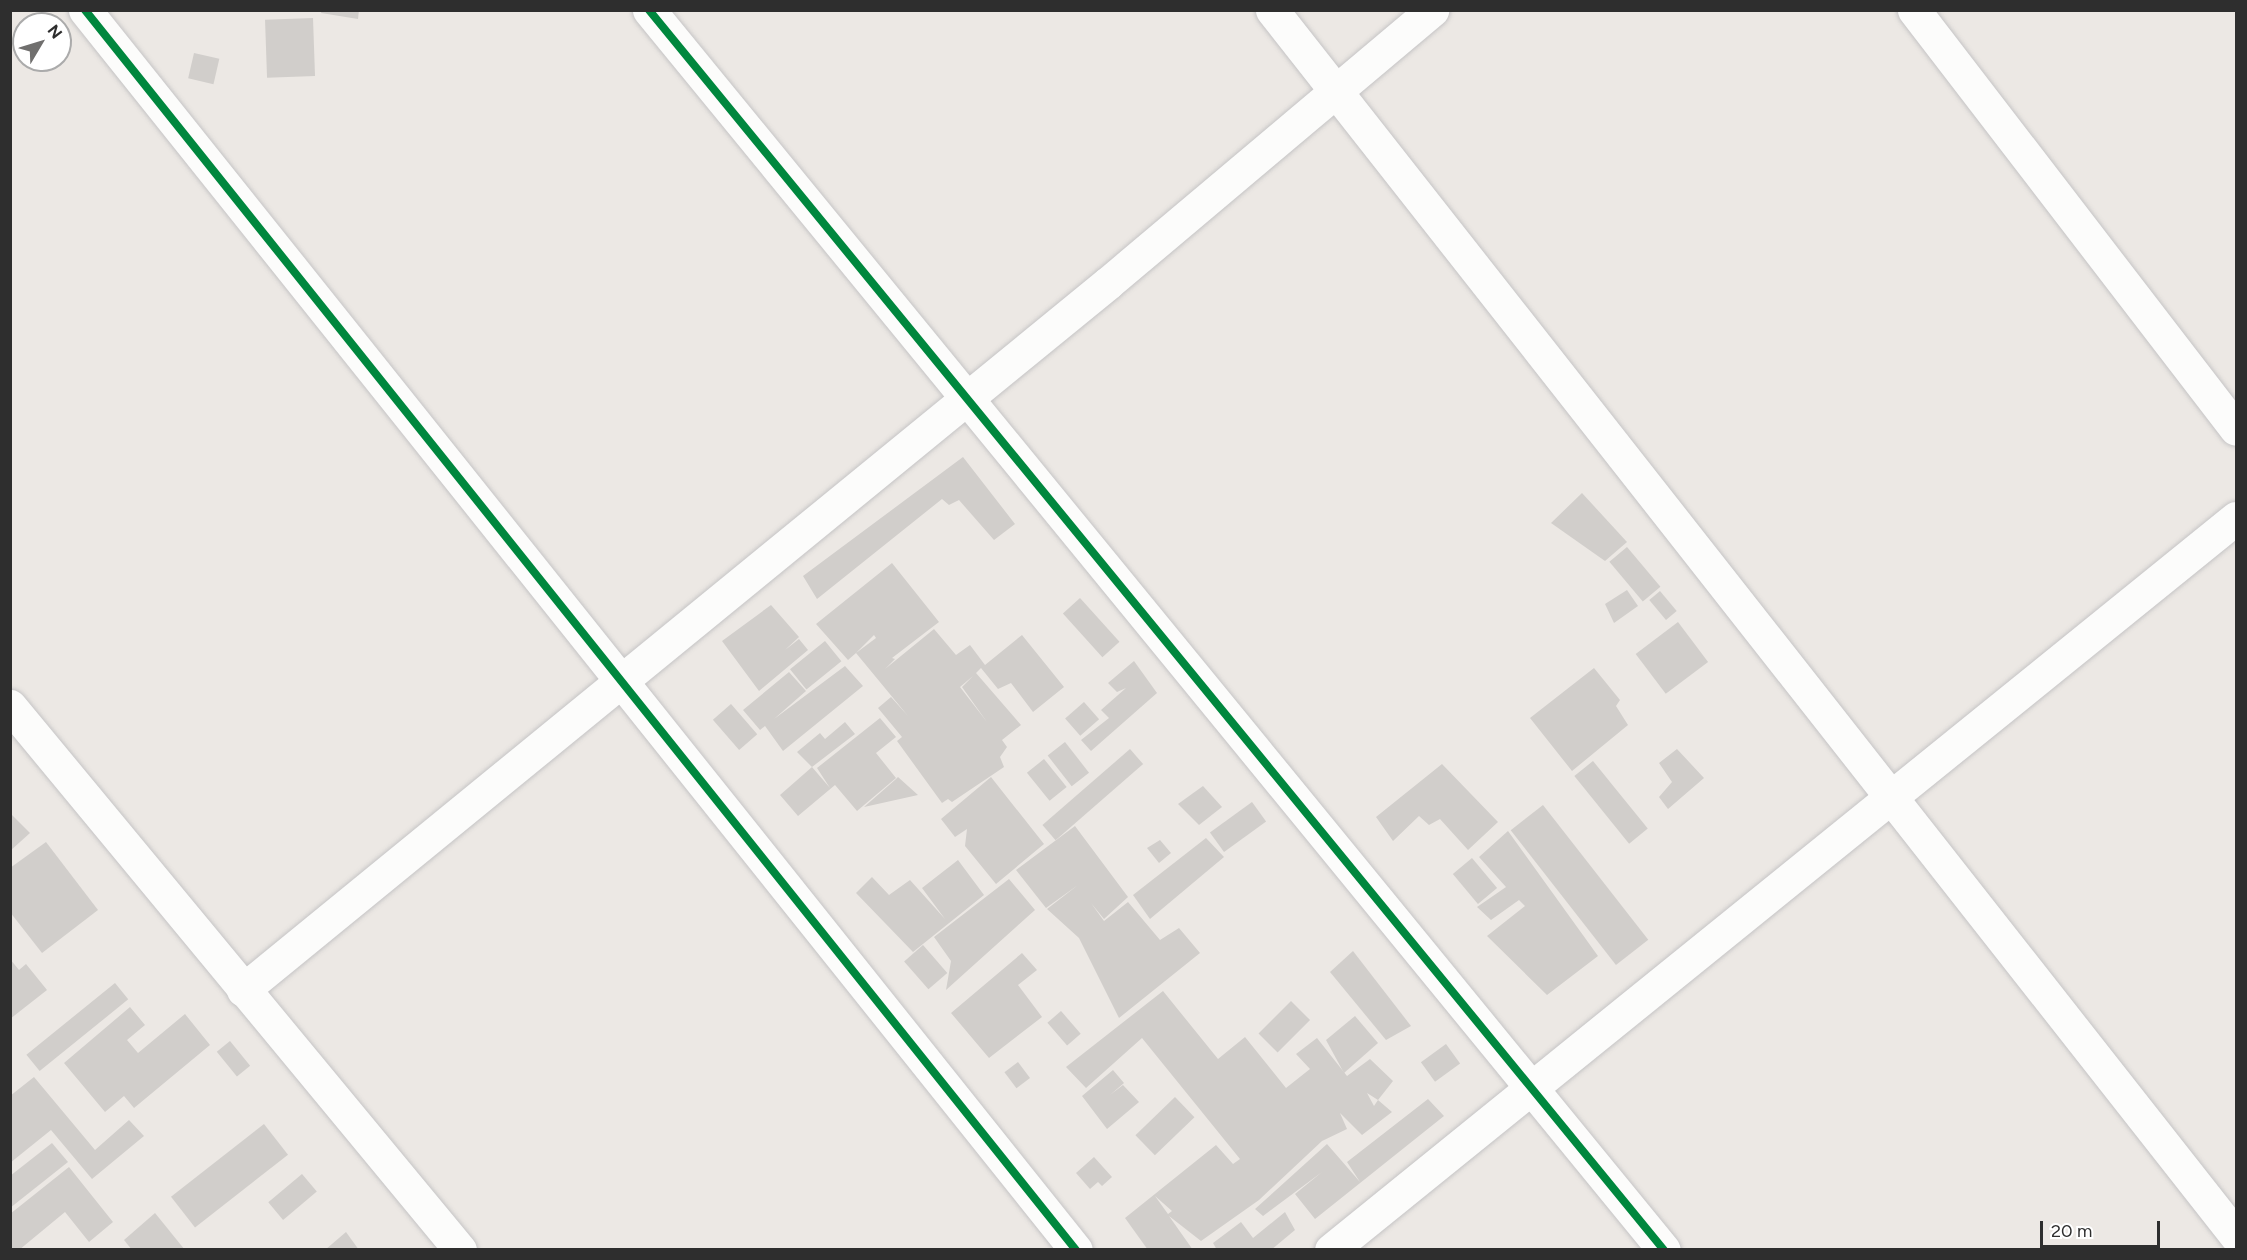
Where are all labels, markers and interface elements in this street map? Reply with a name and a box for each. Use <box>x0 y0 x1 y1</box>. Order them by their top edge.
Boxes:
north arrow <box>12 12 72 72</box>
text: N <box>44 21 66 43</box>
scale bar <box>2043 1209 2163 1247</box>
text: 20 m <box>2051 1220 2092 1242</box>

